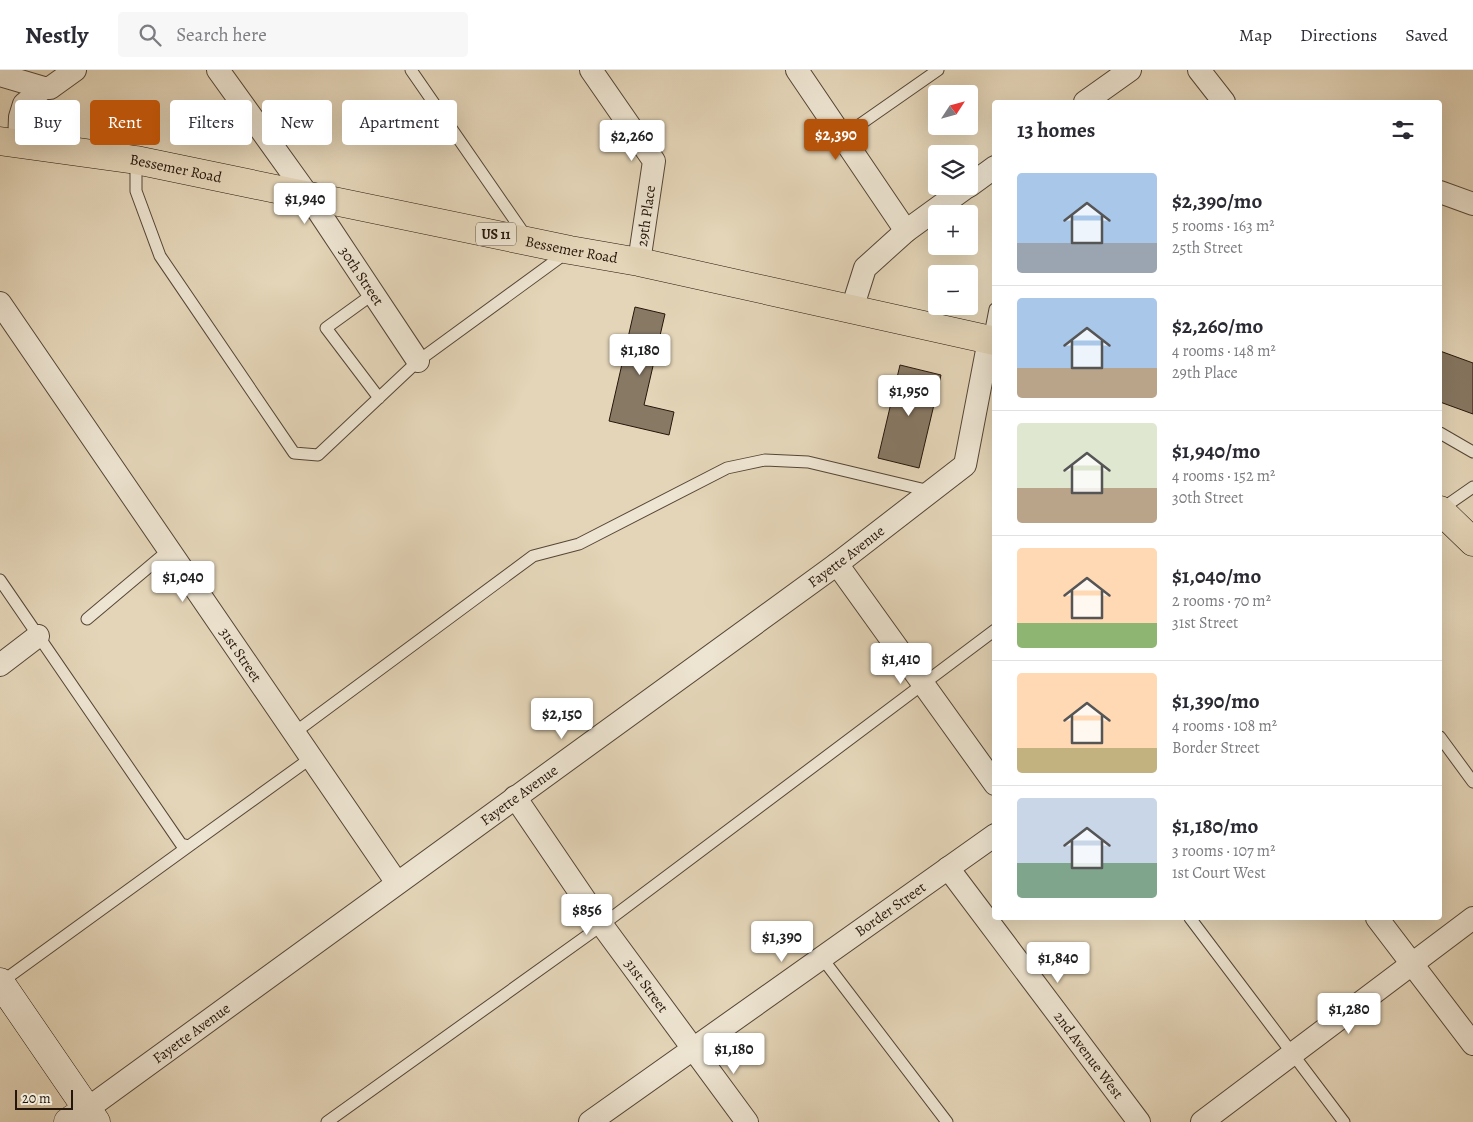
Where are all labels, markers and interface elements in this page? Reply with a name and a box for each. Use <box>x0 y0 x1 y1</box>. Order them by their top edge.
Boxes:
search box <box>118 12 468 57</box>
text: Nestly <box>25 19 88 51</box>
icon: search <box>136 21 164 49</box>
text: Search here <box>176 22 267 48</box>
text: Map <box>1239 23 1272 47</box>
text: Directions <box>1300 23 1377 47</box>
text: Saved <box>1405 23 1448 47</box>
north arrow <box>928 85 978 135</box>
map controls <box>928 85 978 315</box>
chip: Buy <box>15 100 80 145</box>
chip: Rent <box>90 100 160 145</box>
chip: Filters <box>170 100 252 145</box>
chip: New <box>262 100 332 145</box>
chip: Apartment <box>342 100 457 145</box>
text: 13 homes <box>1017 116 1095 144</box>
icon: filters <box>1389 116 1417 144</box>
pin: $2,390 <box>795 118 877 161</box>
pin: $2,260 <box>591 119 673 162</box>
text: $2,390 <box>815 124 857 146</box>
text: $2,260 <box>611 125 653 147</box>
button: layers <box>928 145 978 195</box>
street label: Bessemer Road <box>129 149 225 188</box>
pin: $1,940 <box>264 182 346 225</box>
street label: 29th Place <box>632 184 660 248</box>
text: $2,390/mo <box>1172 187 1262 215</box>
text: $1,940 <box>285 188 325 210</box>
icon: home <box>1057 193 1117 253</box>
button: + <box>928 205 978 255</box>
text: 5 rooms · 163 m² <box>1172 215 1274 237</box>
road number: US 11 <box>476 222 516 245</box>
street label: Bessemer Road <box>524 231 620 268</box>
text: 25th Street <box>1172 237 1243 259</box>
street label: 30th Street <box>335 242 388 309</box>
button: − <box>928 265 978 315</box>
text: $2,260/mo <box>1172 312 1263 340</box>
icon: home <box>1057 318 1117 378</box>
pin: $1,180 <box>599 334 681 376</box>
text: $1,180 <box>621 339 659 361</box>
text: 4 rooms · 148 m² <box>1172 340 1276 362</box>
text: 29th Place <box>1172 362 1238 384</box>
pin: $1,950 <box>868 374 950 417</box>
text: $1,950 <box>889 380 929 402</box>
text: $1,940/mo <box>1172 437 1260 465</box>
icon: home <box>1057 443 1117 503</box>
text: 4 rooms · 152 m² <box>1172 465 1275 487</box>
text: 30th Street <box>1172 487 1244 509</box>
street label: Fayette Avenue <box>804 521 889 592</box>
pin: $1,040 <box>142 560 224 603</box>
text: $1,040/mo <box>1172 562 1261 590</box>
text: $1,040 <box>162 566 204 588</box>
icon: home <box>1057 568 1117 628</box>
text: 2 rooms · 70 m² <box>1172 590 1271 612</box>
text: 31st Street <box>1172 612 1238 634</box>
street label: 31st Street <box>215 623 266 686</box>
pin: $1,410 <box>860 642 942 685</box>
text: $1,410 <box>882 648 920 670</box>
text: $1,390/mo <box>1172 687 1260 715</box>
icon: home <box>1057 693 1117 753</box>
pin: $2,150 <box>521 698 603 740</box>
text: $2,150 <box>542 703 582 725</box>
text: 4 rooms · 108 m² <box>1172 715 1277 737</box>
text: Border Street <box>1172 737 1260 759</box>
street label: Fayette Avenue <box>476 760 562 830</box>
text: $1,180/mo <box>1172 812 1258 840</box>
icon: home <box>1057 818 1117 878</box>
text: 3 rooms · 107 m² <box>1172 840 1275 862</box>
text: 1st Court West <box>1172 862 1266 884</box>
street label: Border Street <box>851 877 930 941</box>
pin: $856 <box>557 894 617 936</box>
text: $856 <box>572 899 602 921</box>
pin: $1,390 <box>741 920 823 963</box>
text: $1,390 <box>762 926 802 948</box>
pin: $1,840 <box>1017 942 1099 984</box>
text: $1,840 <box>1038 947 1078 969</box>
street label: 31st Street <box>620 955 673 1017</box>
pin: $1,280 <box>1308 992 1390 1035</box>
street label: Fayette Avenue <box>149 998 234 1068</box>
text: $1,280 <box>1329 998 1369 1020</box>
street label: 2nd Avenue West <box>1049 1007 1128 1103</box>
pin: $1,180 <box>693 1032 775 1075</box>
text: $1,180 <box>715 1038 753 1060</box>
scale bar <box>15 1087 72 1110</box>
text: 20 m <box>22 1089 51 1108</box>

